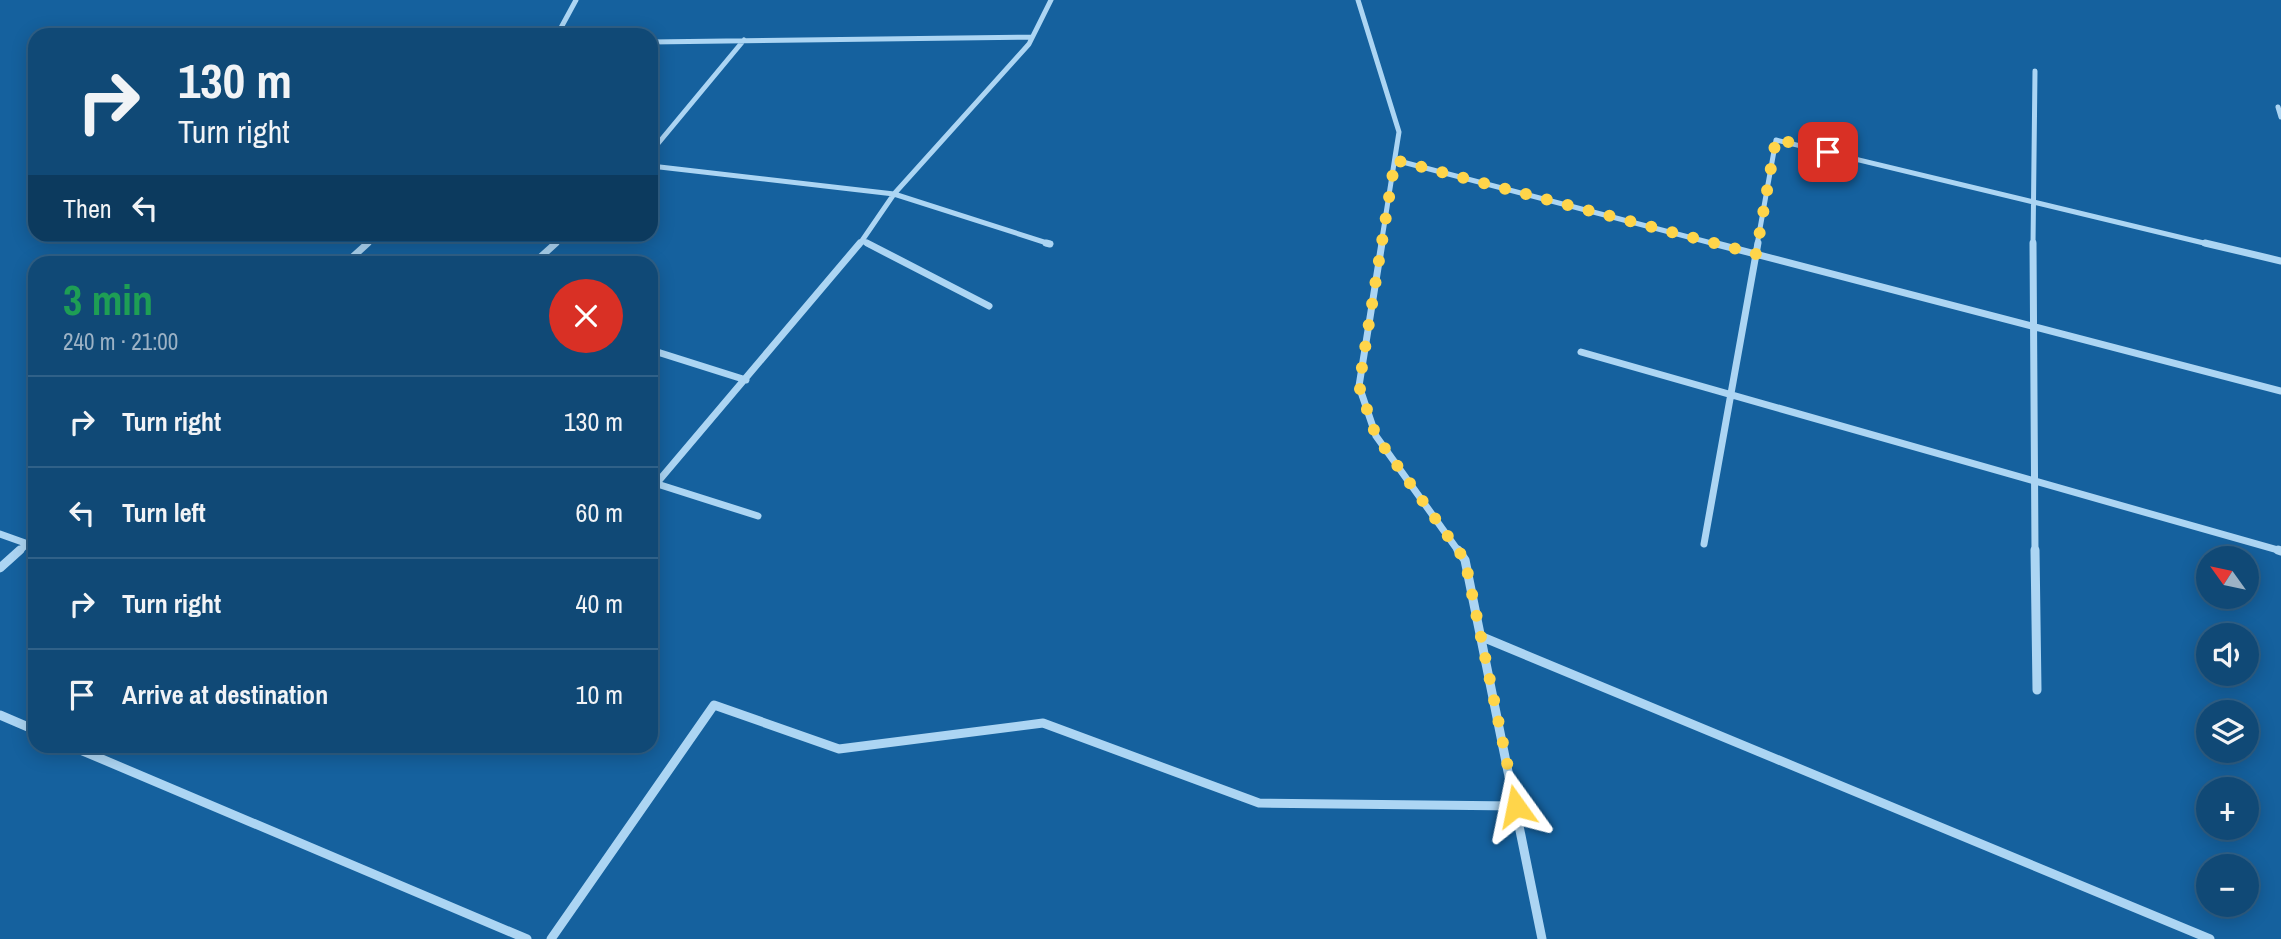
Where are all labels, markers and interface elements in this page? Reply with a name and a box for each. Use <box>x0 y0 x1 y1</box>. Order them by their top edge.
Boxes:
text: 130 m <box>178 47 292 113</box>
icon: right <box>63 56 154 147</box>
text: Turn right <box>178 110 290 153</box>
pin <box>1798 122 1858 182</box>
icon: arrive <box>1809 133 1847 171</box>
icon: left <box>126 189 164 227</box>
text: Then <box>63 191 112 226</box>
text: 3 min <box>63 272 153 328</box>
button: close <box>549 279 623 353</box>
text: 240 m · 21:00 <box>63 326 178 357</box>
icon: right <box>63 403 101 441</box>
text: Turn right <box>122 404 221 439</box>
text: 130 m <box>564 404 623 439</box>
icon: left <box>63 494 101 532</box>
text: Turn left <box>122 495 206 530</box>
text: 60 m <box>576 495 623 530</box>
north arrow <box>2196 546 2259 609</box>
map controls <box>2196 546 2259 917</box>
icon: right <box>63 585 101 623</box>
text: Turn right <box>122 586 221 621</box>
text: 40 m <box>576 586 623 621</box>
button: sound <box>2196 623 2259 686</box>
icon: arrive <box>63 676 101 714</box>
text: Arrive at destination <box>122 677 328 712</box>
text: 10 m <box>576 677 623 712</box>
button: layers <box>2196 700 2259 763</box>
position arrow <box>1479 769 1553 843</box>
button: + <box>2196 777 2259 840</box>
button: − <box>2196 854 2259 917</box>

